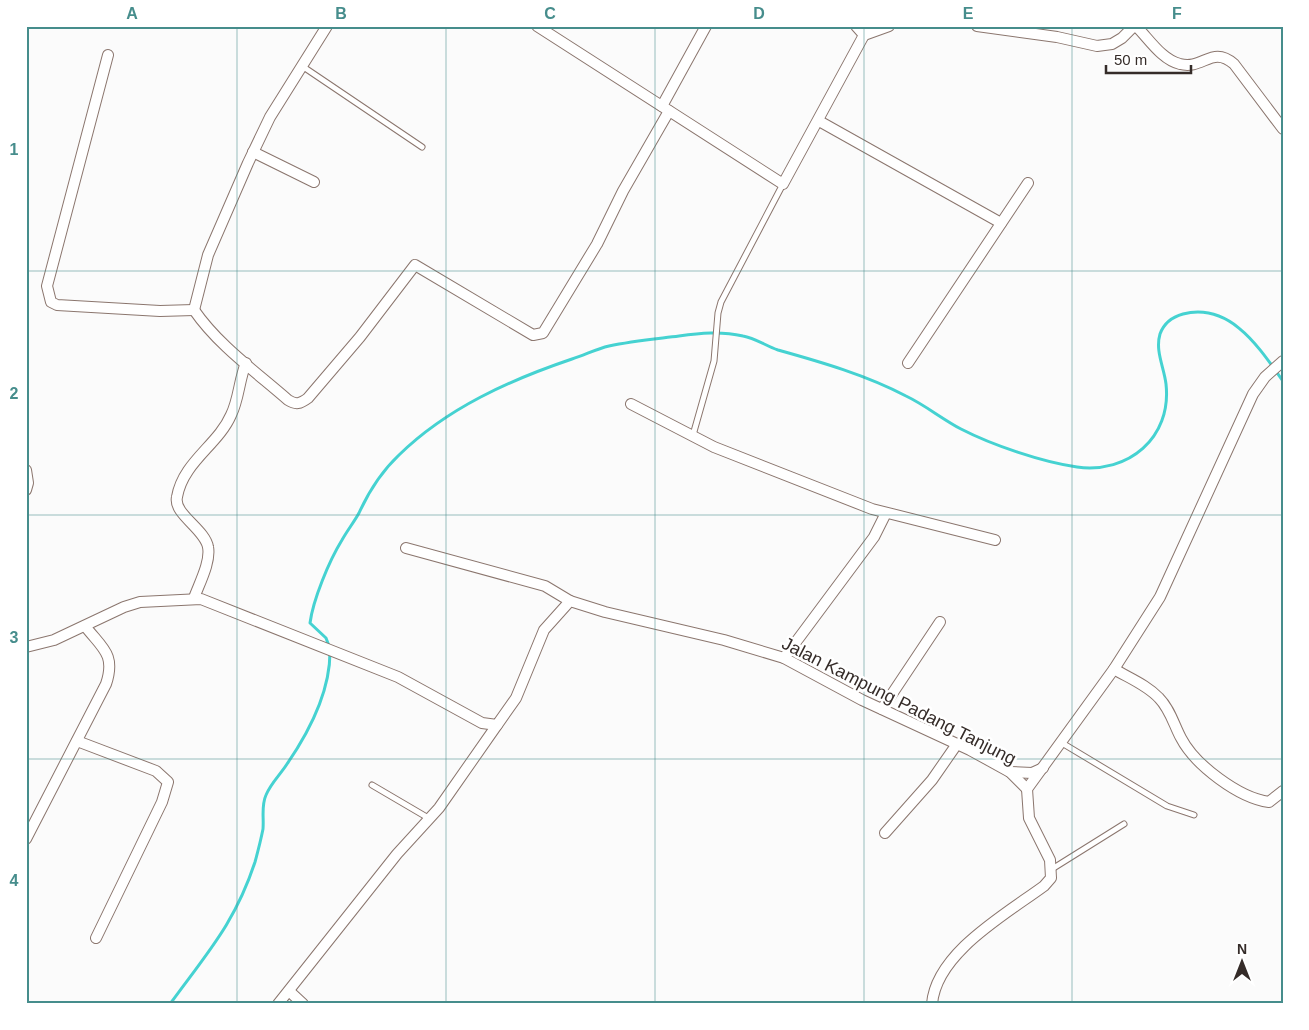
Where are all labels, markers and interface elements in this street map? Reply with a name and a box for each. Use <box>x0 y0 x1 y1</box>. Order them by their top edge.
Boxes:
text: A <box>126 5 138 22</box>
text: B <box>335 5 347 22</box>
text: C <box>544 5 556 22</box>
text: D <box>753 5 765 22</box>
text: E <box>963 5 974 22</box>
text: F <box>1172 5 1182 22</box>
scale bar <box>1106 42 1192 74</box>
text: 50 m <box>1114 51 1147 68</box>
text: 1 <box>10 141 19 158</box>
text: 2 <box>10 385 19 402</box>
text: 3 <box>10 629 19 646</box>
street label: Jalan Kampung Padang Tanjung <box>779 633 1019 769</box>
text: 4 <box>10 872 19 889</box>
north arrow <box>1216 938 1266 988</box>
text: N <box>1237 941 1247 957</box>

